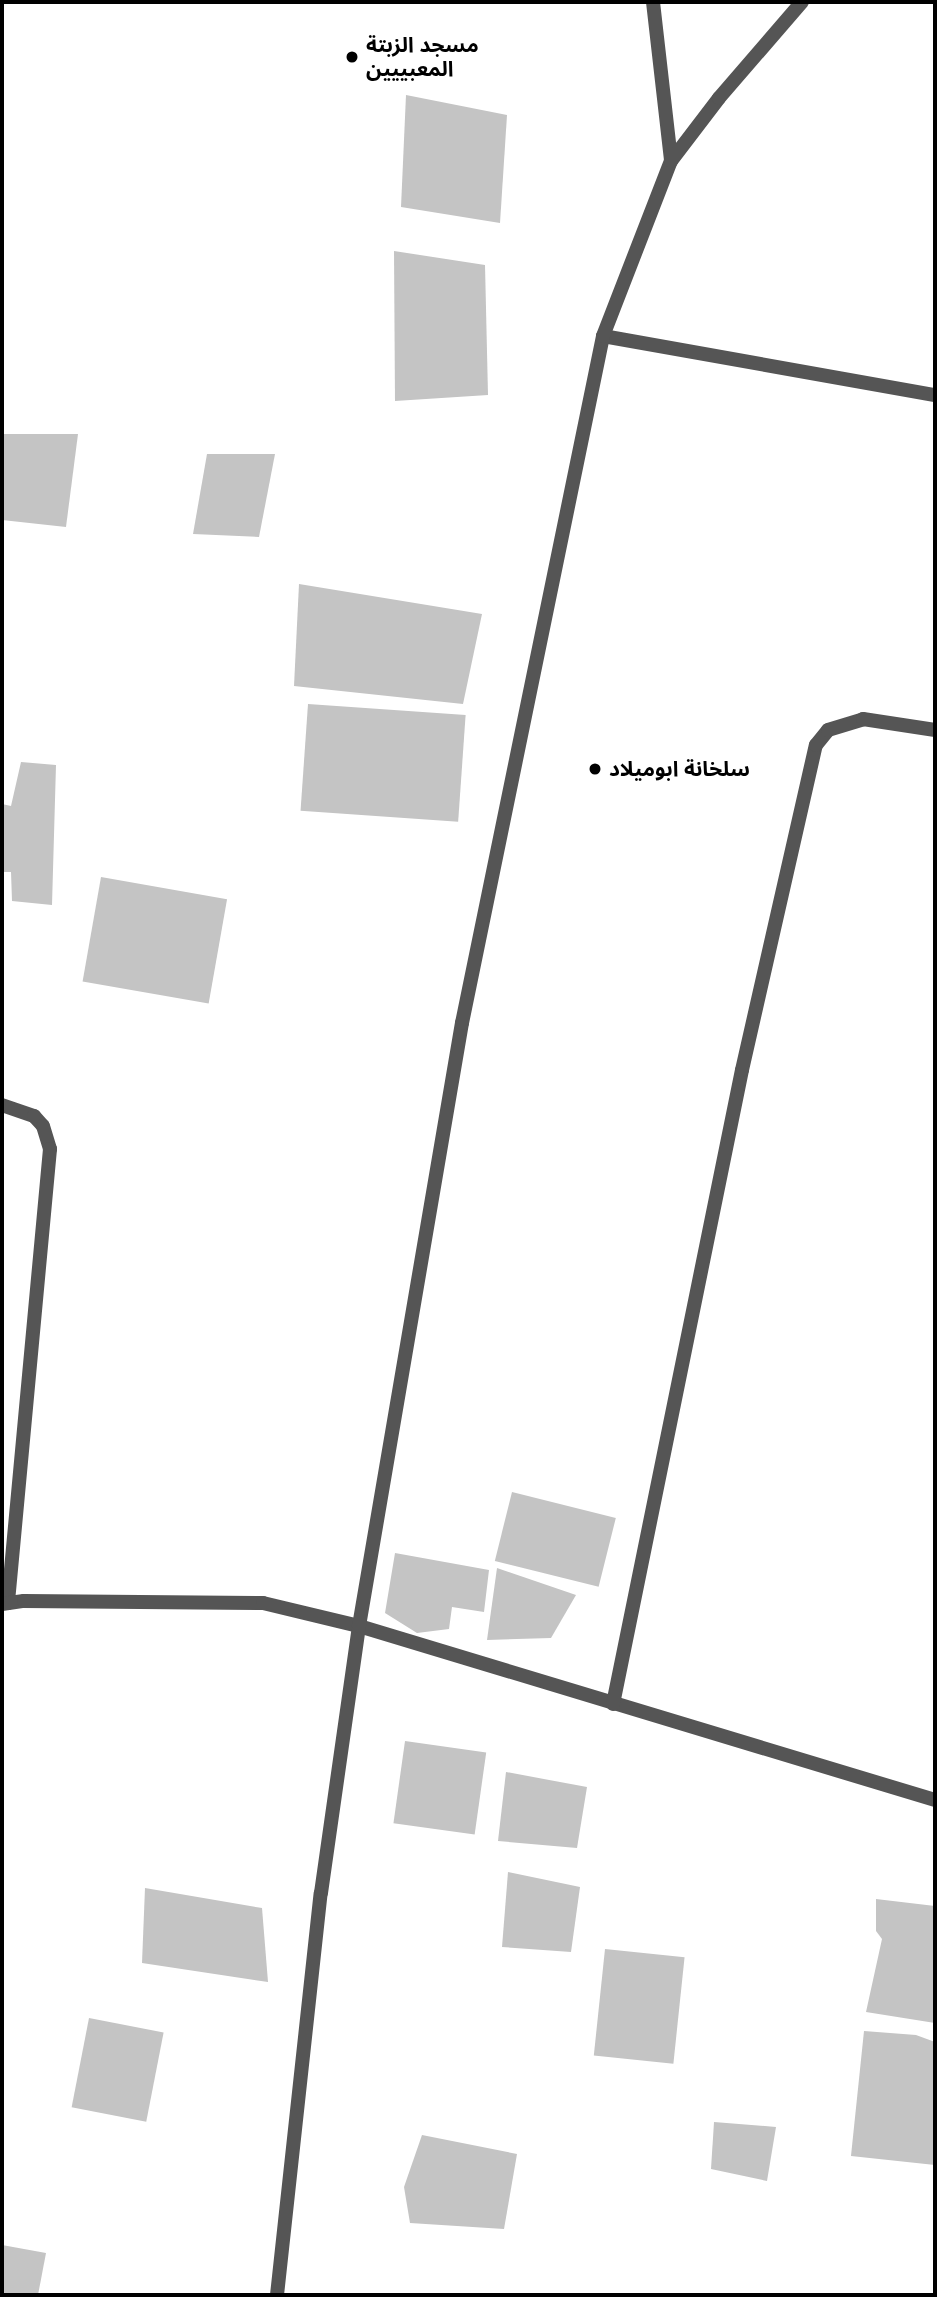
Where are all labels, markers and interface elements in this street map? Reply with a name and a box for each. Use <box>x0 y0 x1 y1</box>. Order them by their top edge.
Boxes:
place label: مسجد الزبتة المعبييين <box>366 32 479 82</box>
marker: مسجد الزبتة المعبييين <box>344 49 360 65</box>
place label: سلخانة ابوميلاد <box>609 756 750 782</box>
marker: سلخانة ابوميلاد <box>587 761 603 777</box>

